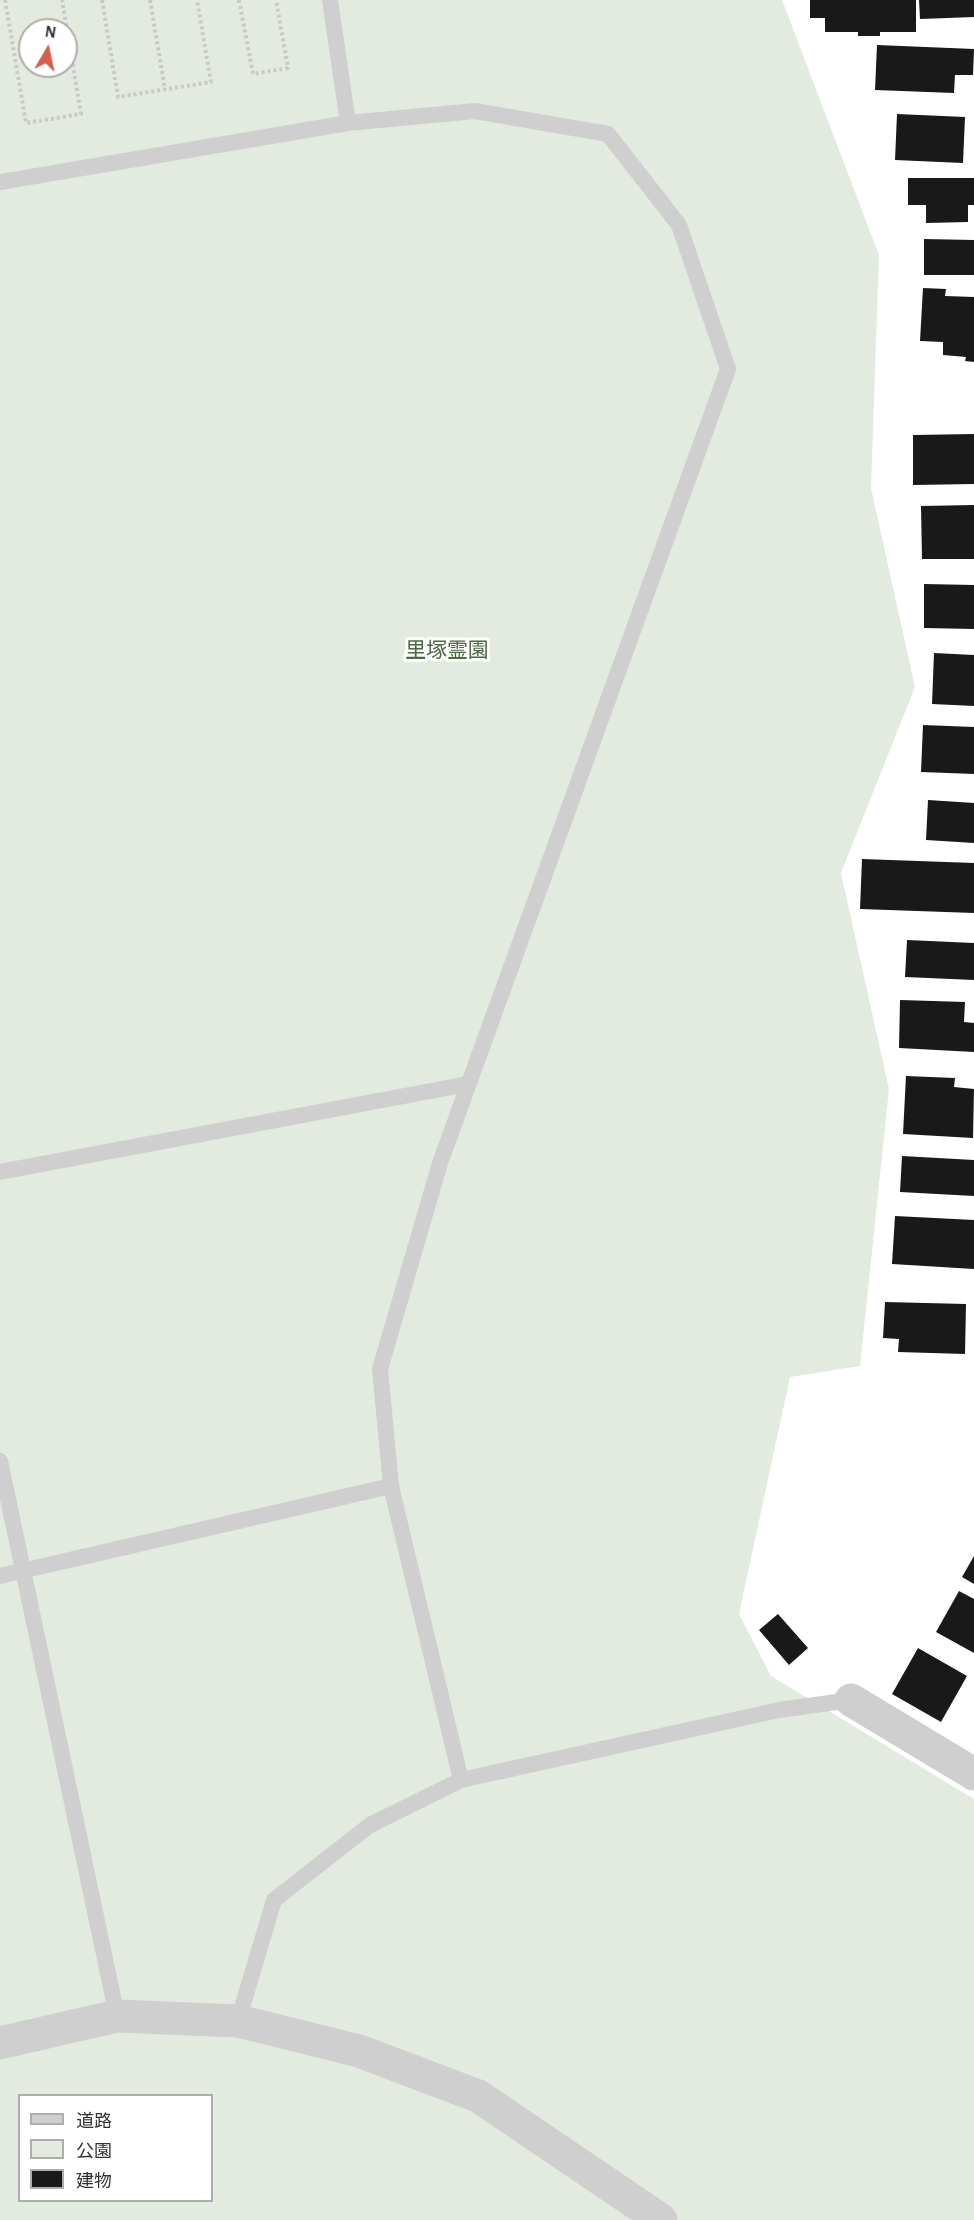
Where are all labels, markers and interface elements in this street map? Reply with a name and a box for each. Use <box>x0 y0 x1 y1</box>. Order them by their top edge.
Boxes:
north arrow <box>18 18 78 78</box>
text: N <box>44 23 57 41</box>
park label: 里塚霊園 <box>405 638 489 664</box>
legend <box>18 2094 213 2202</box>
text: 道路 <box>76 2113 112 2131</box>
text: 公園 <box>76 2143 112 2161</box>
text: 建物 <box>76 2173 112 2191</box>

